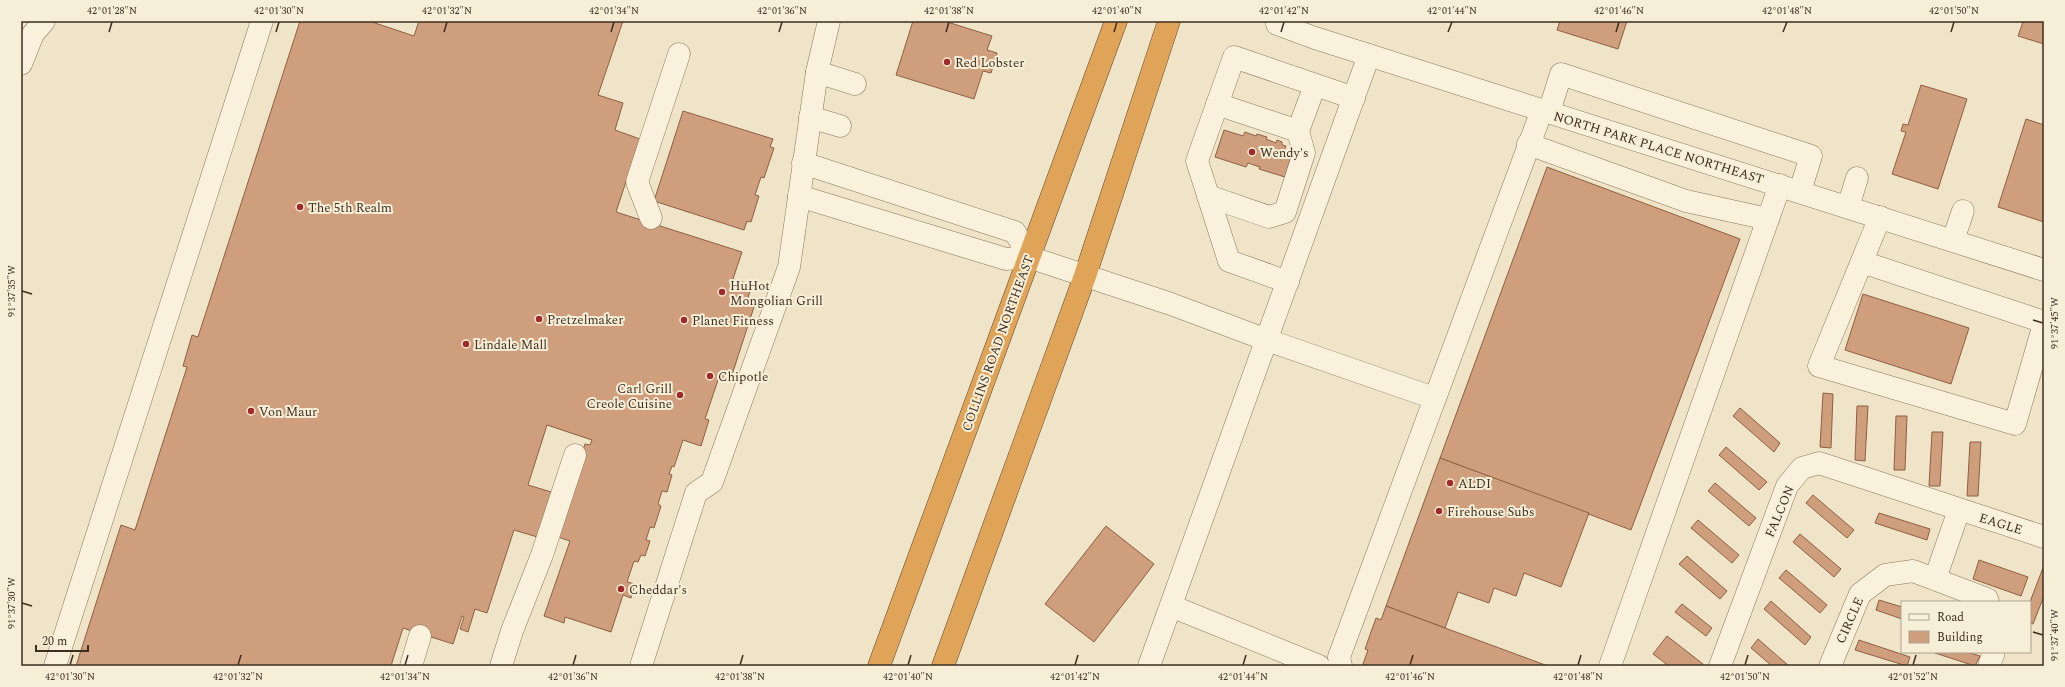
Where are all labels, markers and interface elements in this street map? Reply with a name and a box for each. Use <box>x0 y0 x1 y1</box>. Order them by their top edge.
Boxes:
text: 42°01'28"N <box>87 3 137 19</box>
text: 42°01'30"N <box>254 3 304 19</box>
text: 42°01'32"N <box>422 3 472 19</box>
text: 42°01'34"N <box>589 3 639 19</box>
text: 42°01'36"N <box>757 3 807 19</box>
text: 42°01'38"N <box>924 3 974 19</box>
text: 42°01'40"N <box>1092 3 1142 19</box>
text: 42°01'42"N <box>1259 3 1309 19</box>
text: 42°01'44"N <box>1427 3 1477 19</box>
text: 42°01'46"N <box>1594 3 1644 19</box>
text: 42°01'48"N <box>1762 3 1812 19</box>
text: 42°01'50"N <box>1929 3 1979 19</box>
place label: Red Lobster <box>955 53 1024 73</box>
marker: Red Lobster <box>942 57 952 67</box>
street label: NORTH PARK PLACE NORTHEAST <box>1551 106 1767 190</box>
place label: Wendy's <box>1260 143 1309 163</box>
marker: Wendy's <box>1247 147 1257 157</box>
place label: The 5th Realm <box>308 198 392 218</box>
marker: The 5th Realm <box>295 202 305 212</box>
street label: COLLINS ROAD NORTHEAST <box>957 252 1039 434</box>
text: 91°37'35"W <box>4 265 20 317</box>
place label: HuHot Mongolian Grill <box>730 276 823 311</box>
marker: HuHot Mongolian Grill <box>717 287 727 297</box>
text: 91°37'45"W <box>2047 297 2063 349</box>
place label: Pretzelmaker <box>547 310 623 330</box>
place label: Planet Fitness <box>692 311 774 331</box>
marker: Pretzelmaker <box>534 314 544 324</box>
marker: Planet Fitness <box>679 315 689 325</box>
place label: Lindale Mall <box>474 335 547 355</box>
marker: Lindale Mall <box>461 339 471 349</box>
place label: Chipotle <box>718 367 768 387</box>
marker: Chipotle <box>705 371 715 381</box>
place label: Carl Grill Creole Cuisine <box>586 379 672 414</box>
marker: Carl Grill Creole Cuisine <box>675 390 685 400</box>
place label: Von Maur <box>259 402 317 422</box>
marker: Von Maur <box>246 406 256 416</box>
place label: ALDI <box>1458 474 1491 494</box>
marker: ALDI <box>1445 478 1455 488</box>
street label: FALCON <box>1760 482 1800 541</box>
place label: Firehouse Subs <box>1447 502 1535 522</box>
marker: Firehouse Subs <box>1434 506 1444 516</box>
street label: EAGLE <box>1977 508 2025 540</box>
text: 91°37'30"W <box>4 577 20 629</box>
place label: Cheddar's <box>629 580 687 600</box>
marker: Cheddar's <box>616 584 626 594</box>
street label: CIRCLE <box>1831 594 1869 647</box>
legend <box>1901 601 2031 653</box>
text: Road <box>1937 608 1964 627</box>
text: 91°37'40"W <box>2047 609 2063 661</box>
scale bar <box>36 627 88 653</box>
text: Building <box>1937 628 1983 647</box>
text: 20 m <box>42 632 67 651</box>
text: 42°01'30"N <box>45 669 95 685</box>
text: 42°01'32"N <box>213 669 263 685</box>
text: 42°01'34"N <box>380 669 430 685</box>
text: 42°01'36"N <box>548 669 598 685</box>
text: 42°01'38"N <box>715 669 765 685</box>
text: 42°01'40"N <box>883 669 933 685</box>
text: 42°01'42"N <box>1050 669 1100 685</box>
text: 42°01'44"N <box>1218 669 1268 685</box>
text: 42°01'46"N <box>1385 669 1435 685</box>
text: 42°01'48"N <box>1553 669 1603 685</box>
text: 42°01'50"N <box>1720 669 1770 685</box>
text: 42°01'52"N <box>1888 669 1938 685</box>

